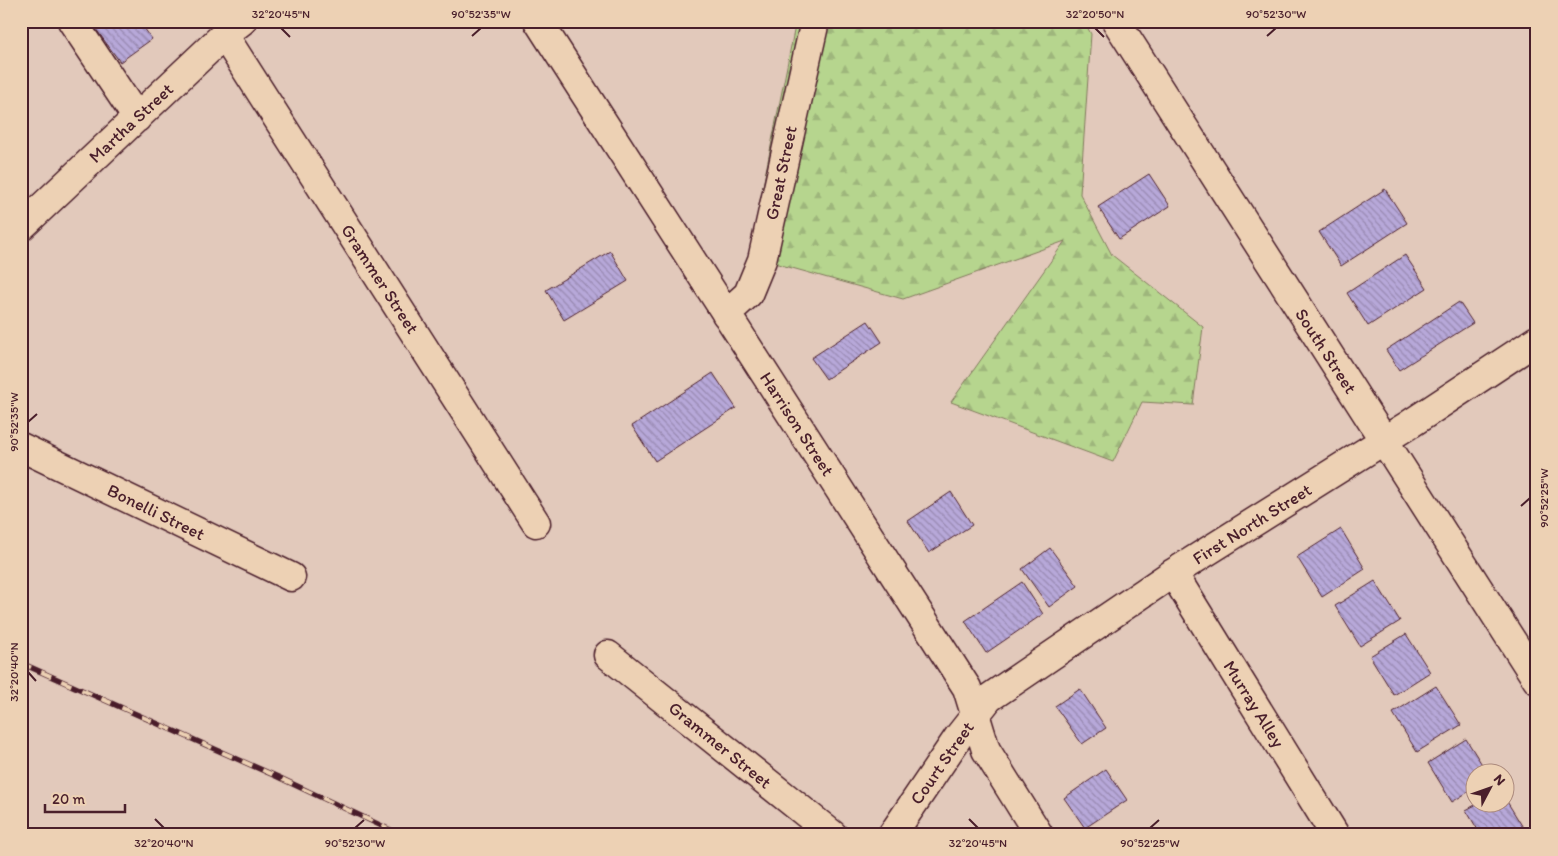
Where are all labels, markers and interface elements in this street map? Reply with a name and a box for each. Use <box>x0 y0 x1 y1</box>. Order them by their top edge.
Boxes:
text: 32°20'45"N <box>252 7 310 21</box>
text: 90°52'35"W <box>451 7 511 21</box>
text: 32°20'50"N <box>1066 7 1124 21</box>
text: 90°52'30"W <box>1246 7 1306 21</box>
street label: Martha Street <box>84 78 178 168</box>
street label: Great Street <box>760 124 802 222</box>
street label: Grammer Street <box>336 220 424 338</box>
street label: South Street <box>1290 304 1362 398</box>
street label: Harrison Street <box>755 368 839 480</box>
text: 90°52'35"W <box>7 392 21 452</box>
text: 90°52'25"W <box>1537 468 1551 528</box>
street label: First North Street <box>1188 478 1316 569</box>
street label: Bonelli Street <box>104 479 209 545</box>
text: 32°20'40"N <box>7 642 21 702</box>
street label: Murray Alley <box>1219 656 1290 752</box>
street label: Grammer Street <box>664 697 776 793</box>
street label: Court Street <box>905 717 979 809</box>
north arrow <box>1466 764 1516 814</box>
text: N <box>1490 771 1509 789</box>
scale bar <box>45 781 125 813</box>
text: 20 m <box>52 790 86 808</box>
text: 32°20'40"N <box>134 836 194 850</box>
text: 90°52'30"W <box>325 836 385 850</box>
text: 32°20'45"N <box>949 836 1007 850</box>
text: 90°52'25"W <box>1120 836 1180 850</box>

